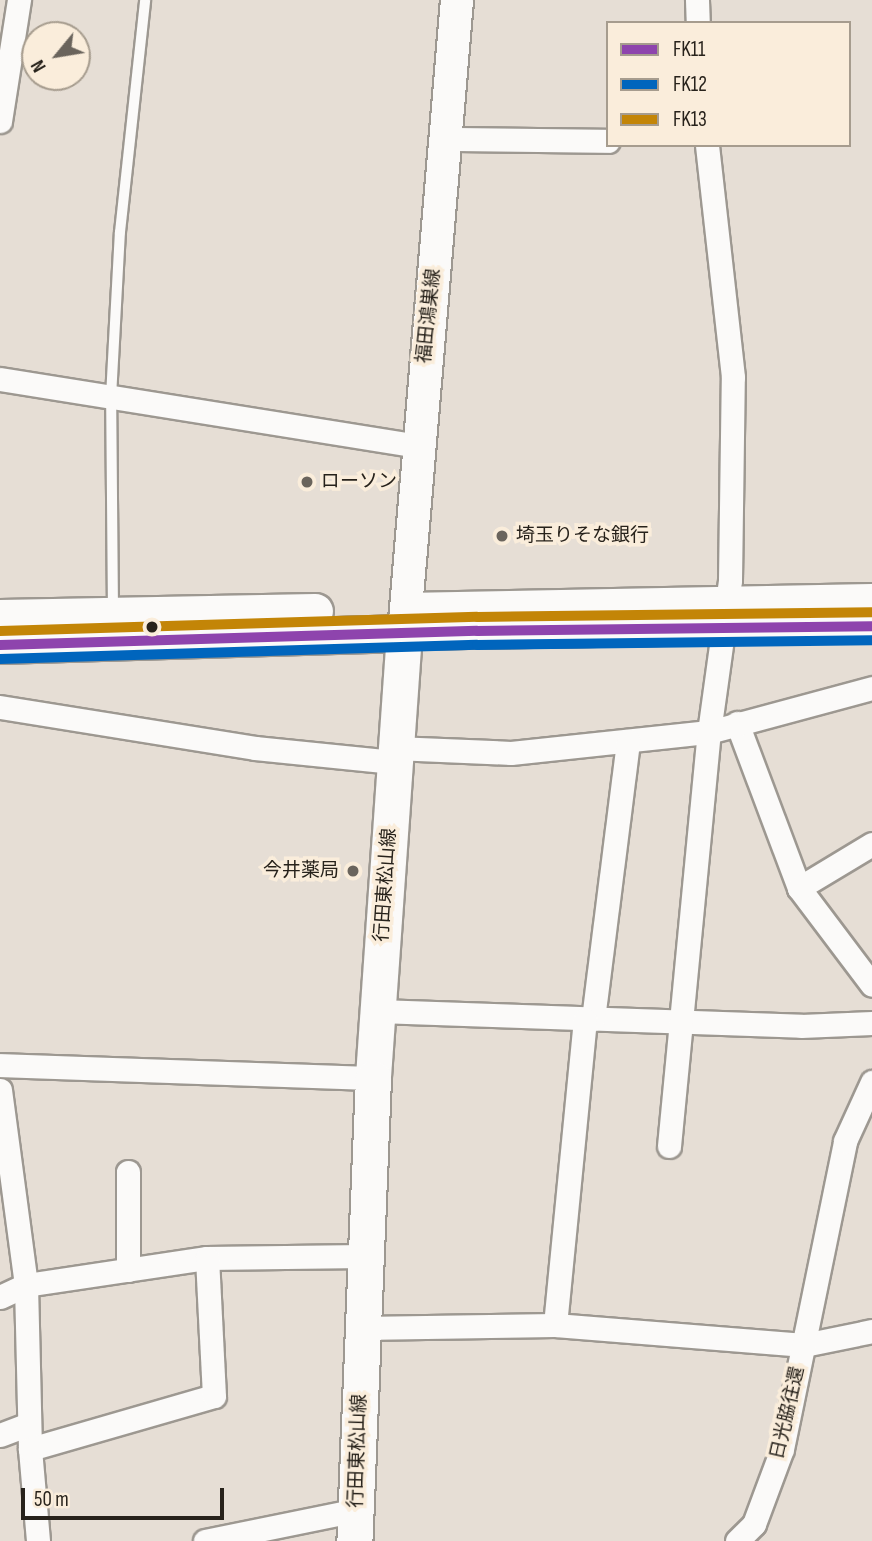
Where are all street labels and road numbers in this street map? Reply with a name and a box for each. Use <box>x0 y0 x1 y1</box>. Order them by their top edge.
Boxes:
street label: 福田鴻巣線 <box>413 268 445 364</box>
street label: 行田東松山線 <box>371 827 401 943</box>
street label: 日光脇往還 <box>766 1364 810 1462</box>
street label: 行田東松山線 <box>345 1394 371 1508</box>

